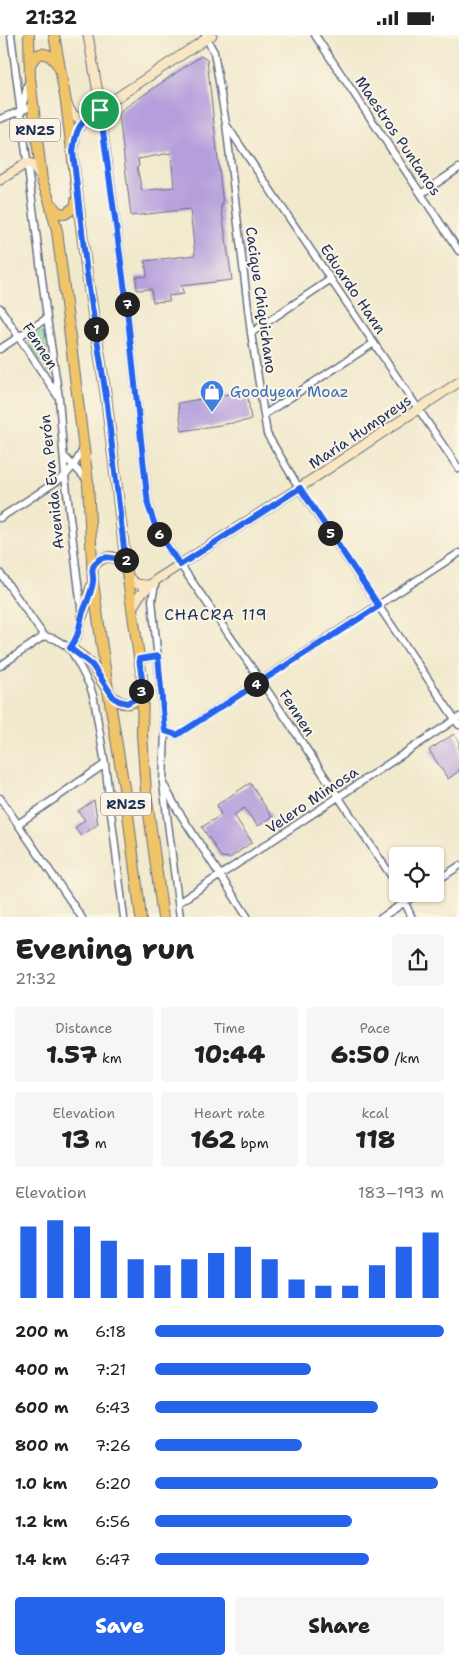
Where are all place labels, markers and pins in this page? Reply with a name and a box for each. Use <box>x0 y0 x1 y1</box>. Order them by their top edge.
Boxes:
pin <box>79 89 121 131</box>
pin: 7 <box>114 291 140 317</box>
pin: 1 <box>84 317 108 341</box>
shop icon: Goodyear Moaz <box>199 379 225 413</box>
place label: Goodyear Moaz <box>230 382 349 402</box>
pin: 6 <box>146 521 172 547</box>
pin: 5 <box>318 521 342 545</box>
pin: 2 <box>114 547 138 573</box>
pin: 4 <box>244 671 268 697</box>
pin: 3 <box>128 679 154 703</box>

